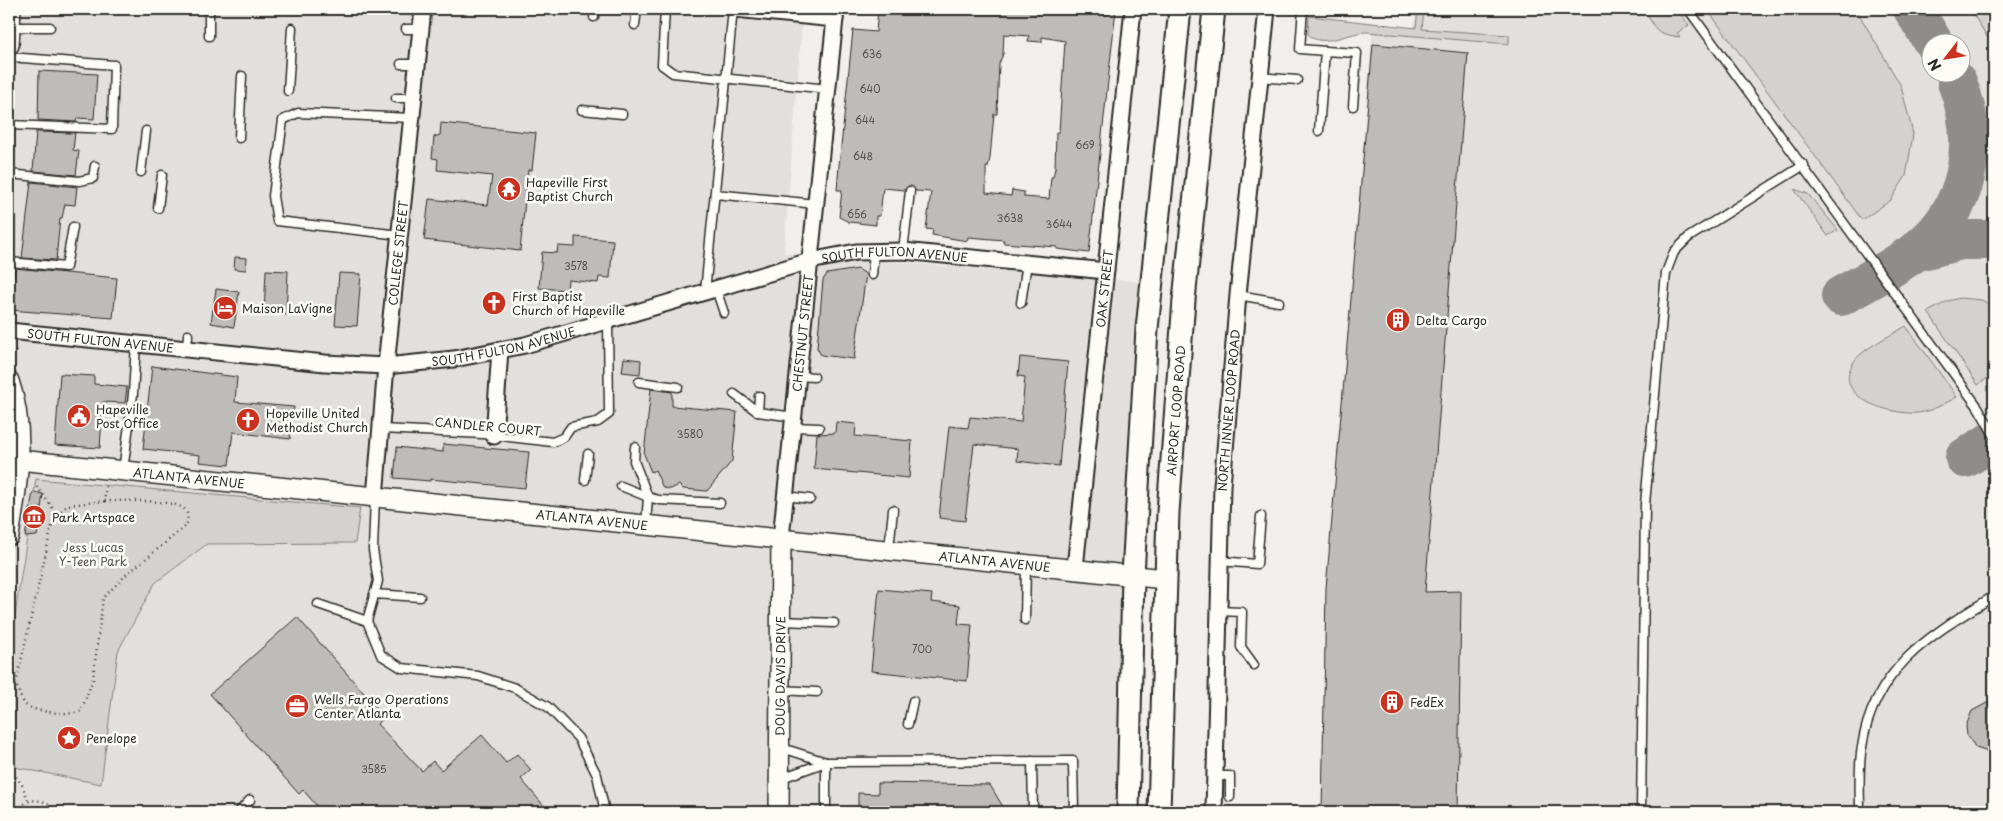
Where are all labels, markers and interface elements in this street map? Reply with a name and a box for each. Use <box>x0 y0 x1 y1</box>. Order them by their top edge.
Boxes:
north arrow <box>1920 32 1970 82</box>
house number: 636 <box>862 46 882 61</box>
text: N <box>1923 55 1946 75</box>
house number: 640 <box>860 81 880 96</box>
house number: 644 <box>855 112 875 127</box>
house number: 669 <box>1075 137 1095 152</box>
house number: 648 <box>853 148 873 163</box>
place label: Hapeville First Baptist Church <box>526 173 613 205</box>
temple icon: Hapeville First Baptist Church <box>496 176 522 202</box>
street label: COLLEGE STREET <box>383 199 412 306</box>
house number: 656 <box>847 206 867 221</box>
house number: 3638 <box>997 210 1023 225</box>
house number: 3644 <box>1046 216 1073 231</box>
street label: SOUTH FULTON AVENUE <box>820 242 969 268</box>
street label: OAK STREET <box>1091 248 1117 328</box>
house number: 3578 <box>564 258 588 273</box>
street label: CHESTNUT STREET <box>787 273 817 393</box>
place label: First Baptist Church of Hapeville <box>512 287 626 319</box>
church icon: First Baptist Church of Hapeville <box>481 290 507 316</box>
hotel icon: Maison LaVigne <box>212 295 238 321</box>
place label: Maison LaVigne <box>242 299 333 317</box>
building icon: Delta Cargo <box>1385 307 1411 333</box>
place label: Delta Cargo <box>1416 311 1487 329</box>
street label: SOUTH FULTON AVENUE <box>431 322 578 370</box>
street label: SOUTH FULTON AVENUE <box>26 324 175 357</box>
street label: NORTH INNER LOOP ROAD <box>1213 329 1244 492</box>
street label: AIRPORT LOOP ROAD <box>1162 345 1190 476</box>
place label: Hapeville Post Office <box>96 400 159 432</box>
public building icon: Hapeville Post Office <box>66 403 92 429</box>
place label: Hopeville United Methodist Church <box>266 404 368 436</box>
church icon: Hopeville United Methodist Church <box>235 407 261 433</box>
street label: CANDLER COURT <box>434 412 543 440</box>
house number: 3580 <box>677 426 703 441</box>
street label: ATLANTA AVENUE <box>132 463 246 492</box>
museum icon: Park Artspace <box>21 504 47 530</box>
street label: ATLANTA AVENUE <box>535 505 649 534</box>
place label: Park Artspace <box>52 508 135 526</box>
park label: Jess Lucas Y-Teen Park <box>59 538 127 570</box>
street label: ATLANTA AVENUE <box>938 547 1051 576</box>
street label: DOUG DAVIS DRIVE <box>771 616 789 736</box>
house number: 700 <box>912 641 932 656</box>
building icon: FedEx <box>1379 689 1405 715</box>
place label: Wells Fargo Operations Center Atlanta <box>314 690 449 722</box>
office icon: Wells Fargo Operations Center Atlanta <box>284 693 310 719</box>
place label: FedEx <box>1410 693 1444 711</box>
place icon: Penelope <box>56 725 82 751</box>
place label: Penelope <box>86 729 137 747</box>
house number: 3585 <box>361 761 387 776</box>

